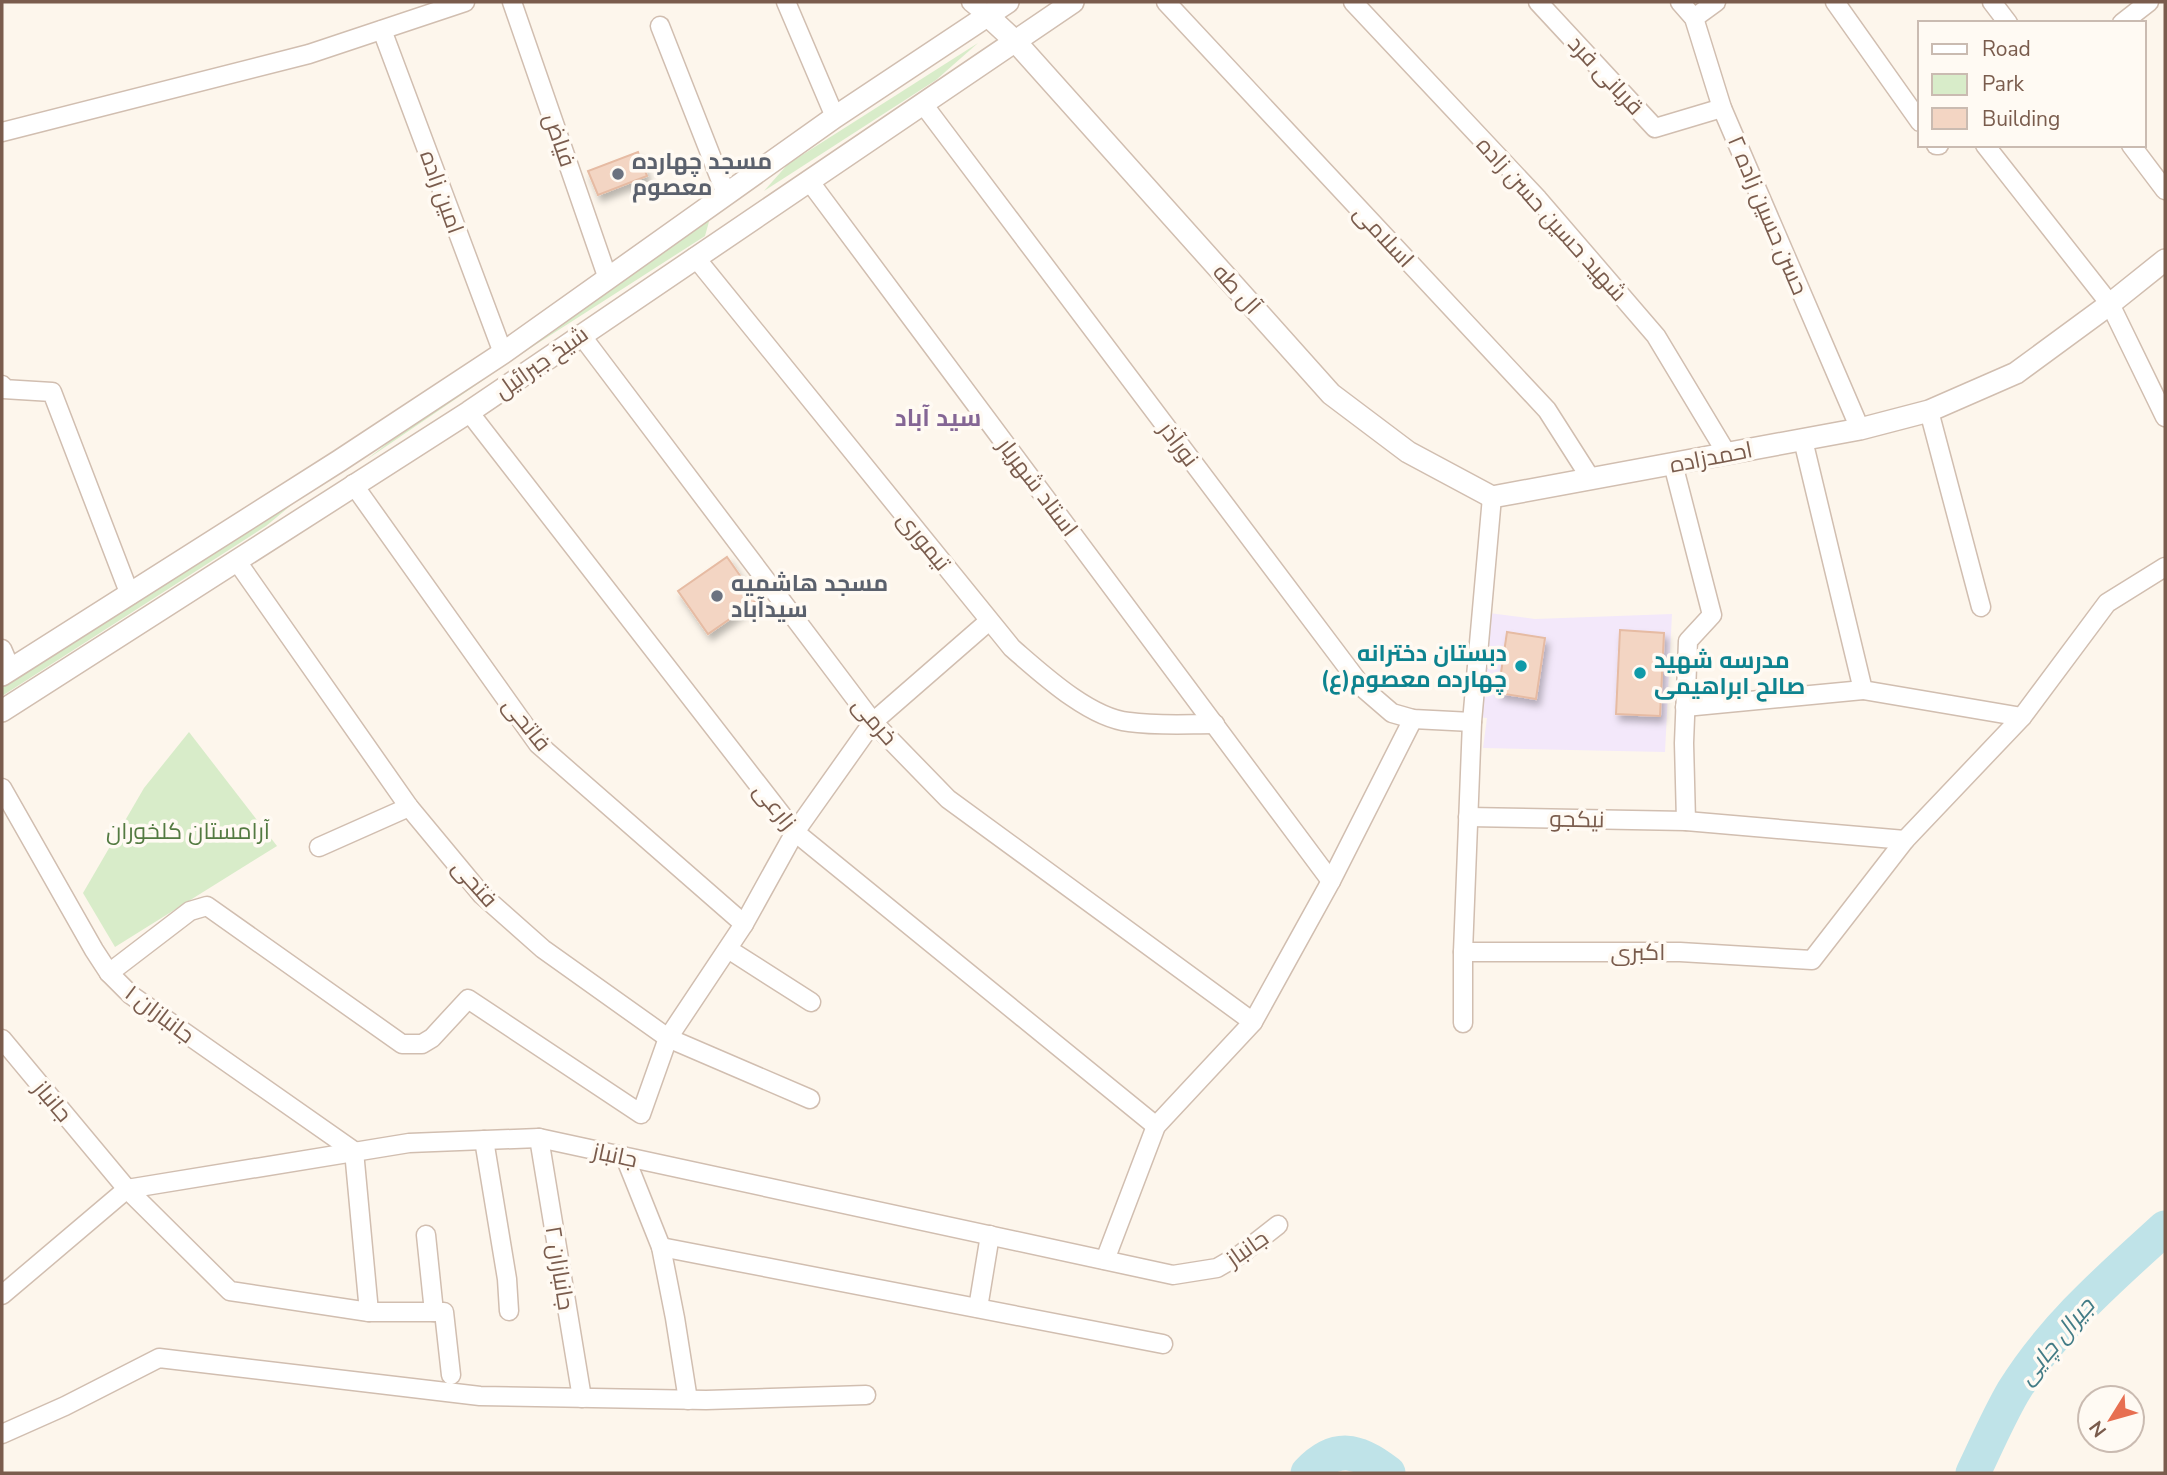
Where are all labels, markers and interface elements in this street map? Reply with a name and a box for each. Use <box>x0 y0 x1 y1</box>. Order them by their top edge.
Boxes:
legend <box>1918 21 2146 147</box>
street label: قربانی فرد <box>1561 29 1650 122</box>
text: Road <box>1982 35 2031 63</box>
text: Park <box>1982 70 2024 98</box>
text: Building <box>1982 105 2060 133</box>
street label: فیاض <box>536 109 583 171</box>
street label: شهید حسین حسن زاده <box>1469 130 1634 308</box>
street label: حسن حسین زاده ۲ <box>1720 131 1815 300</box>
street label: امین زاده <box>412 146 471 238</box>
place label: مسجد چهارده معصوم <box>632 146 772 203</box>
marker: مسجد چهارده معصوم <box>610 166 626 182</box>
street label: اسلامی <box>1346 198 1421 275</box>
street label: آل طه <box>1206 257 1267 321</box>
street label: شیخ جبرائیل <box>488 319 594 406</box>
district label: سید آباد <box>895 402 981 434</box>
street label: نورآذر <box>1150 414 1206 473</box>
street label: استاد شهریار <box>989 430 1085 543</box>
street label: احمدزاده <box>1667 434 1755 481</box>
street label: تیموری <box>890 505 957 578</box>
place label: مسجد هاشمیه سیدآباد <box>731 568 888 625</box>
marker: مسجد هاشمیه سیدآباد <box>709 588 725 604</box>
place label: دبستان دخترانه چهارده معصوم(ع) <box>1321 638 1507 695</box>
place label: مدرسه شهید صالح ابراهیمی <box>1654 645 1805 702</box>
marker: دبستان دخترانه چهارده معصوم(ع) <box>1513 658 1529 674</box>
marker: مدرسه شهید صالح ابراهیمی <box>1632 665 1648 681</box>
street label: خرمی <box>845 690 904 752</box>
street label: فاتحی <box>495 691 558 758</box>
street label: زارعی <box>746 776 803 836</box>
street label: نیکجو <box>1549 804 1605 835</box>
park label: آرامستان کلخوران <box>106 816 270 847</box>
street label: فتحی <box>445 853 505 914</box>
street label: اکبری <box>1611 937 1665 968</box>
street label: جانبازان ۱ <box>119 978 201 1051</box>
street label: جانباز <box>25 1072 79 1129</box>
street label: جانباز <box>588 1135 640 1175</box>
street label: جانباز <box>1218 1223 1275 1275</box>
street label: جانبازان ۲ <box>538 1224 581 1312</box>
water label: جیرال چایی <box>2010 1290 2103 1391</box>
north arrow <box>2076 1384 2146 1454</box>
text: N <box>2084 1415 2113 1442</box>

